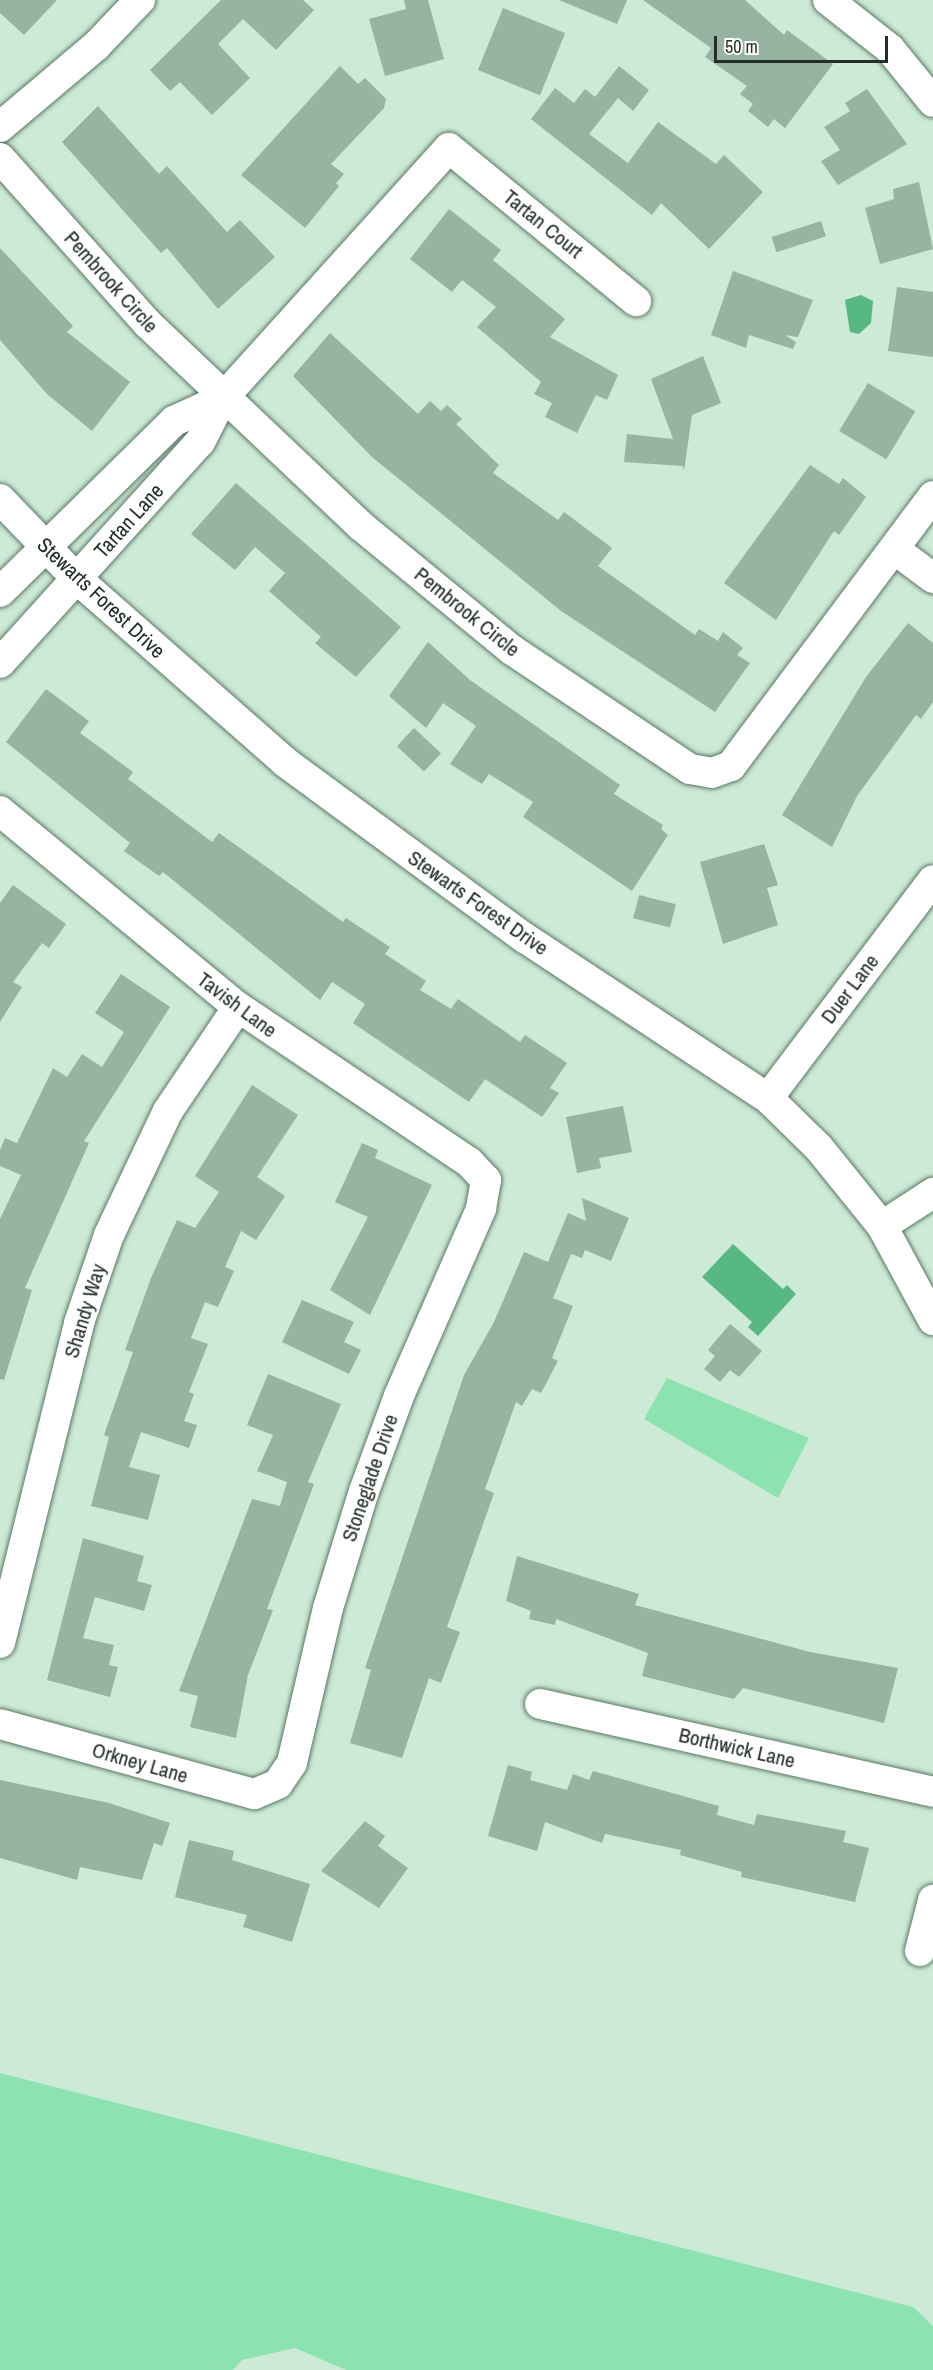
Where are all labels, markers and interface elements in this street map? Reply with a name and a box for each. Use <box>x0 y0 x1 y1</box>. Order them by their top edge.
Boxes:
scale bar <box>717 24 891 62</box>
text: 50 m <box>725 34 758 59</box>
street label: Tartan Court <box>498 184 588 264</box>
street label: Pembrook Circle <box>59 226 163 338</box>
street label: Tartan Lane <box>89 479 169 563</box>
street label: Stewarts Forest Drive <box>32 532 170 664</box>
street label: Pembrook Circle <box>409 562 525 662</box>
street label: Stewarts Forest Drive <box>403 845 553 961</box>
street label: Duer Lane <box>816 949 884 1029</box>
street label: Tavish Lane <box>192 967 282 1043</box>
street label: Shandy Way <box>59 1261 111 1361</box>
street label: Stoneglade Drive <box>336 1411 404 1545</box>
street label: Borthwick Lane <box>676 1722 798 1774</box>
street label: Orkney Lane <box>89 1737 191 1789</box>

